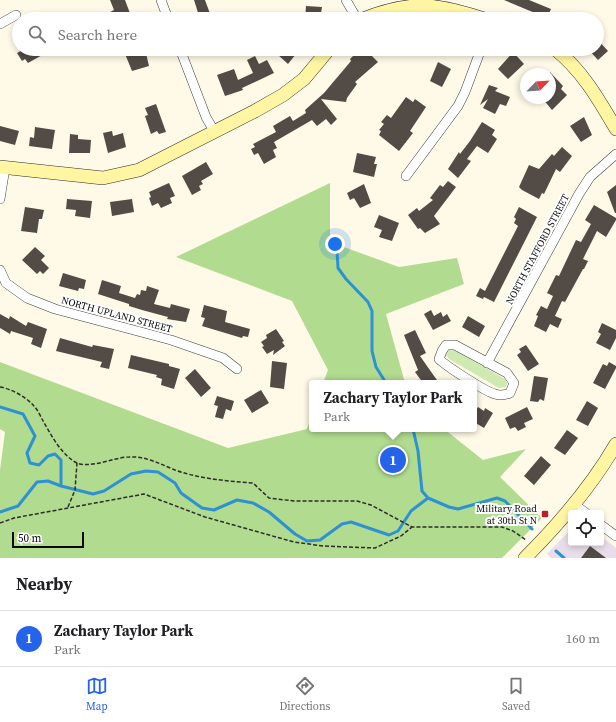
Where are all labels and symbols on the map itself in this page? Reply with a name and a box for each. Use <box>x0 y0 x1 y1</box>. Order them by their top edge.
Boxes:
north arrow <box>520 68 556 104</box>
street label: NORTH STAFFORD STREET <box>503 192 572 307</box>
your location <box>325 234 345 254</box>
street label: NORTH UPLAND STREET <box>60 293 174 336</box>
pin: 1 <box>380 445 406 475</box>
place label: Military Road at 30th St N <box>476 502 537 527</box>
marker: Military Road at 30th St N <box>540 509 550 519</box>
scale bar <box>12 530 84 549</box>

